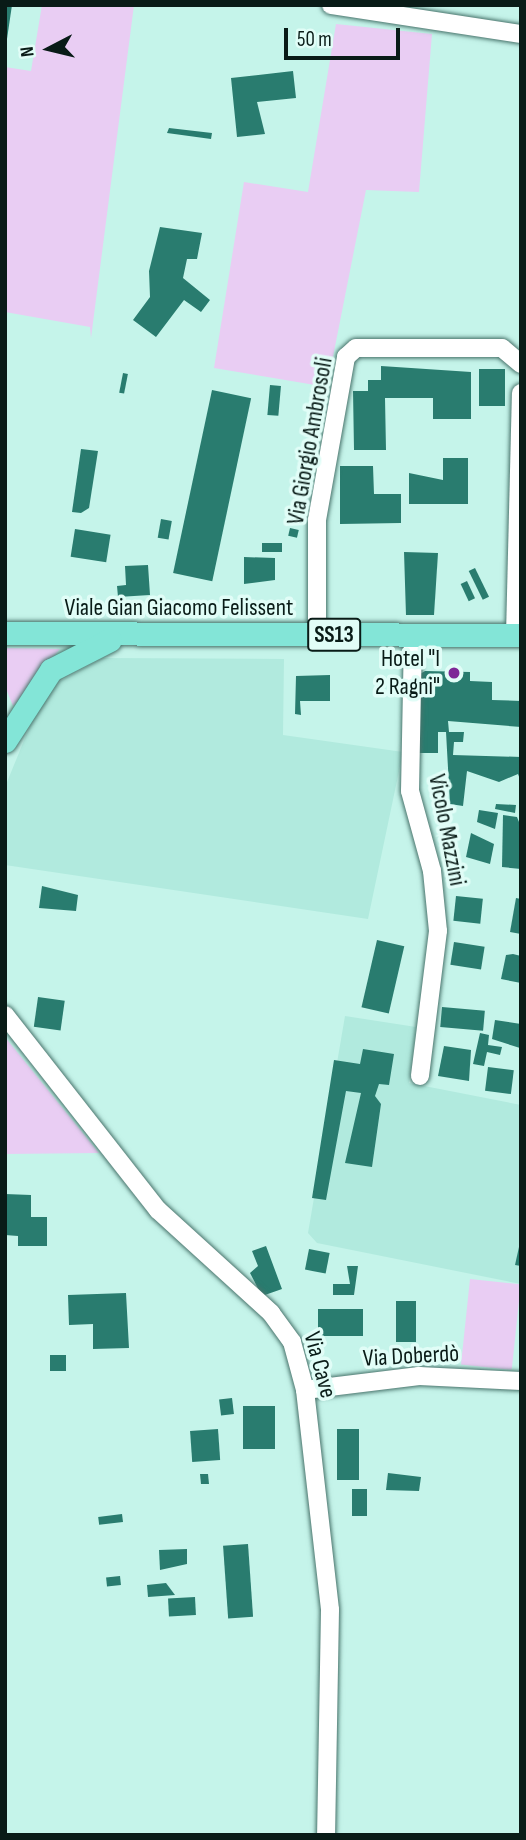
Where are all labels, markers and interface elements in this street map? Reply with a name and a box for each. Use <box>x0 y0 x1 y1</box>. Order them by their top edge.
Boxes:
north arrow <box>14 14 84 84</box>
scale bar <box>288 14 404 58</box>
text: 50 m <box>297 27 332 52</box>
text: N <box>16 45 40 58</box>
street label: Via Giorgio Ambrosoli <box>281 355 339 527</box>
street label: Viale Gian Giacomo Felissent <box>65 594 293 622</box>
road number: SS13 <box>306 615 362 654</box>
place label: Hotel "I 2 Ragni" <box>375 645 440 701</box>
marker: Hotel "I 2 Ragni" <box>446 665 462 681</box>
street label: Vicolo Mazzini <box>422 772 472 888</box>
street label: Via Cave <box>297 1329 343 1401</box>
street label: Via Doberdò <box>362 1339 460 1373</box>

